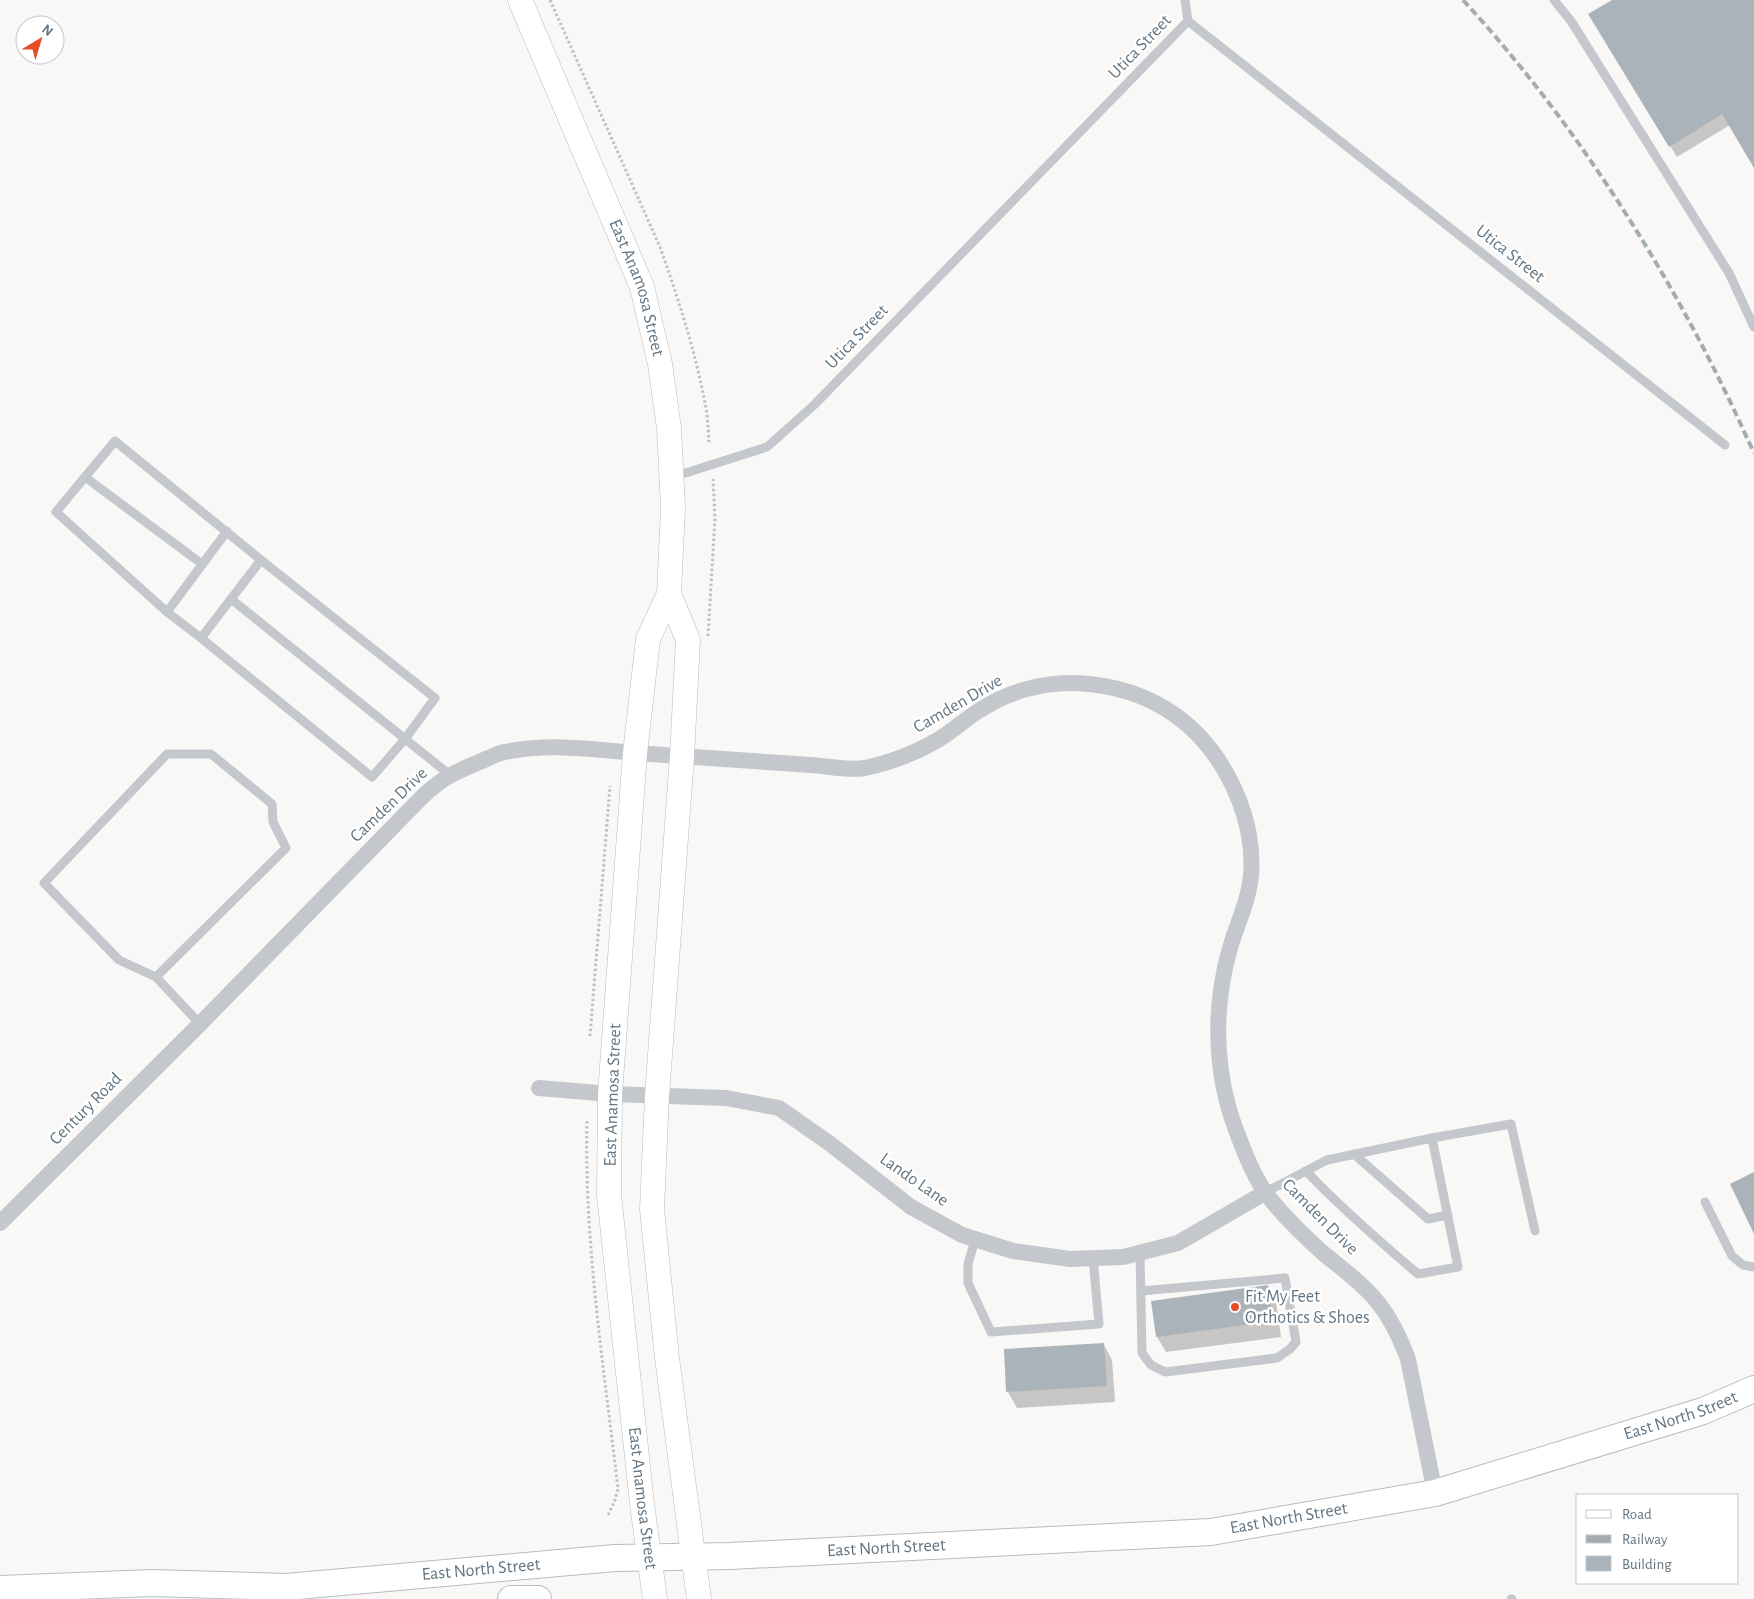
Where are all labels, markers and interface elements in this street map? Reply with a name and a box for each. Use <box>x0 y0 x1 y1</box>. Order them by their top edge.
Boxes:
street label: Utica Street <box>1105 11 1175 83</box>
north arrow <box>15 15 65 65</box>
text: N <box>39 22 56 39</box>
street label: East Anamosa Street <box>605 217 667 358</box>
street label: Utica Street <box>1472 222 1548 286</box>
street label: Utica Street <box>822 301 892 373</box>
street label: Camden Drive <box>911 671 1005 737</box>
street label: Camden Drive <box>347 764 431 846</box>
street label: East Anamosa Street <box>602 1023 625 1167</box>
street label: Century Road <box>46 1069 126 1149</box>
street label: Lando Lane <box>876 1150 952 1210</box>
street label: Camden Drive <box>1279 1176 1361 1258</box>
place label: Fit My Feet Orthotics & Shoes <box>1245 1288 1370 1327</box>
marker: Fit My Feet Orthotics & Shoes <box>1229 1301 1241 1313</box>
street label: East North Street <box>1622 1388 1741 1444</box>
street label: East Anamosa Street <box>625 1426 660 1571</box>
legend <box>1576 1494 1739 1584</box>
street label: East North Street <box>1229 1499 1349 1538</box>
text: Road <box>1622 1507 1652 1522</box>
text: Railway <box>1622 1532 1668 1547</box>
street label: East North Street <box>826 1536 946 1560</box>
street label: East North Street <box>421 1556 541 1584</box>
text: Building <box>1622 1557 1672 1572</box>

